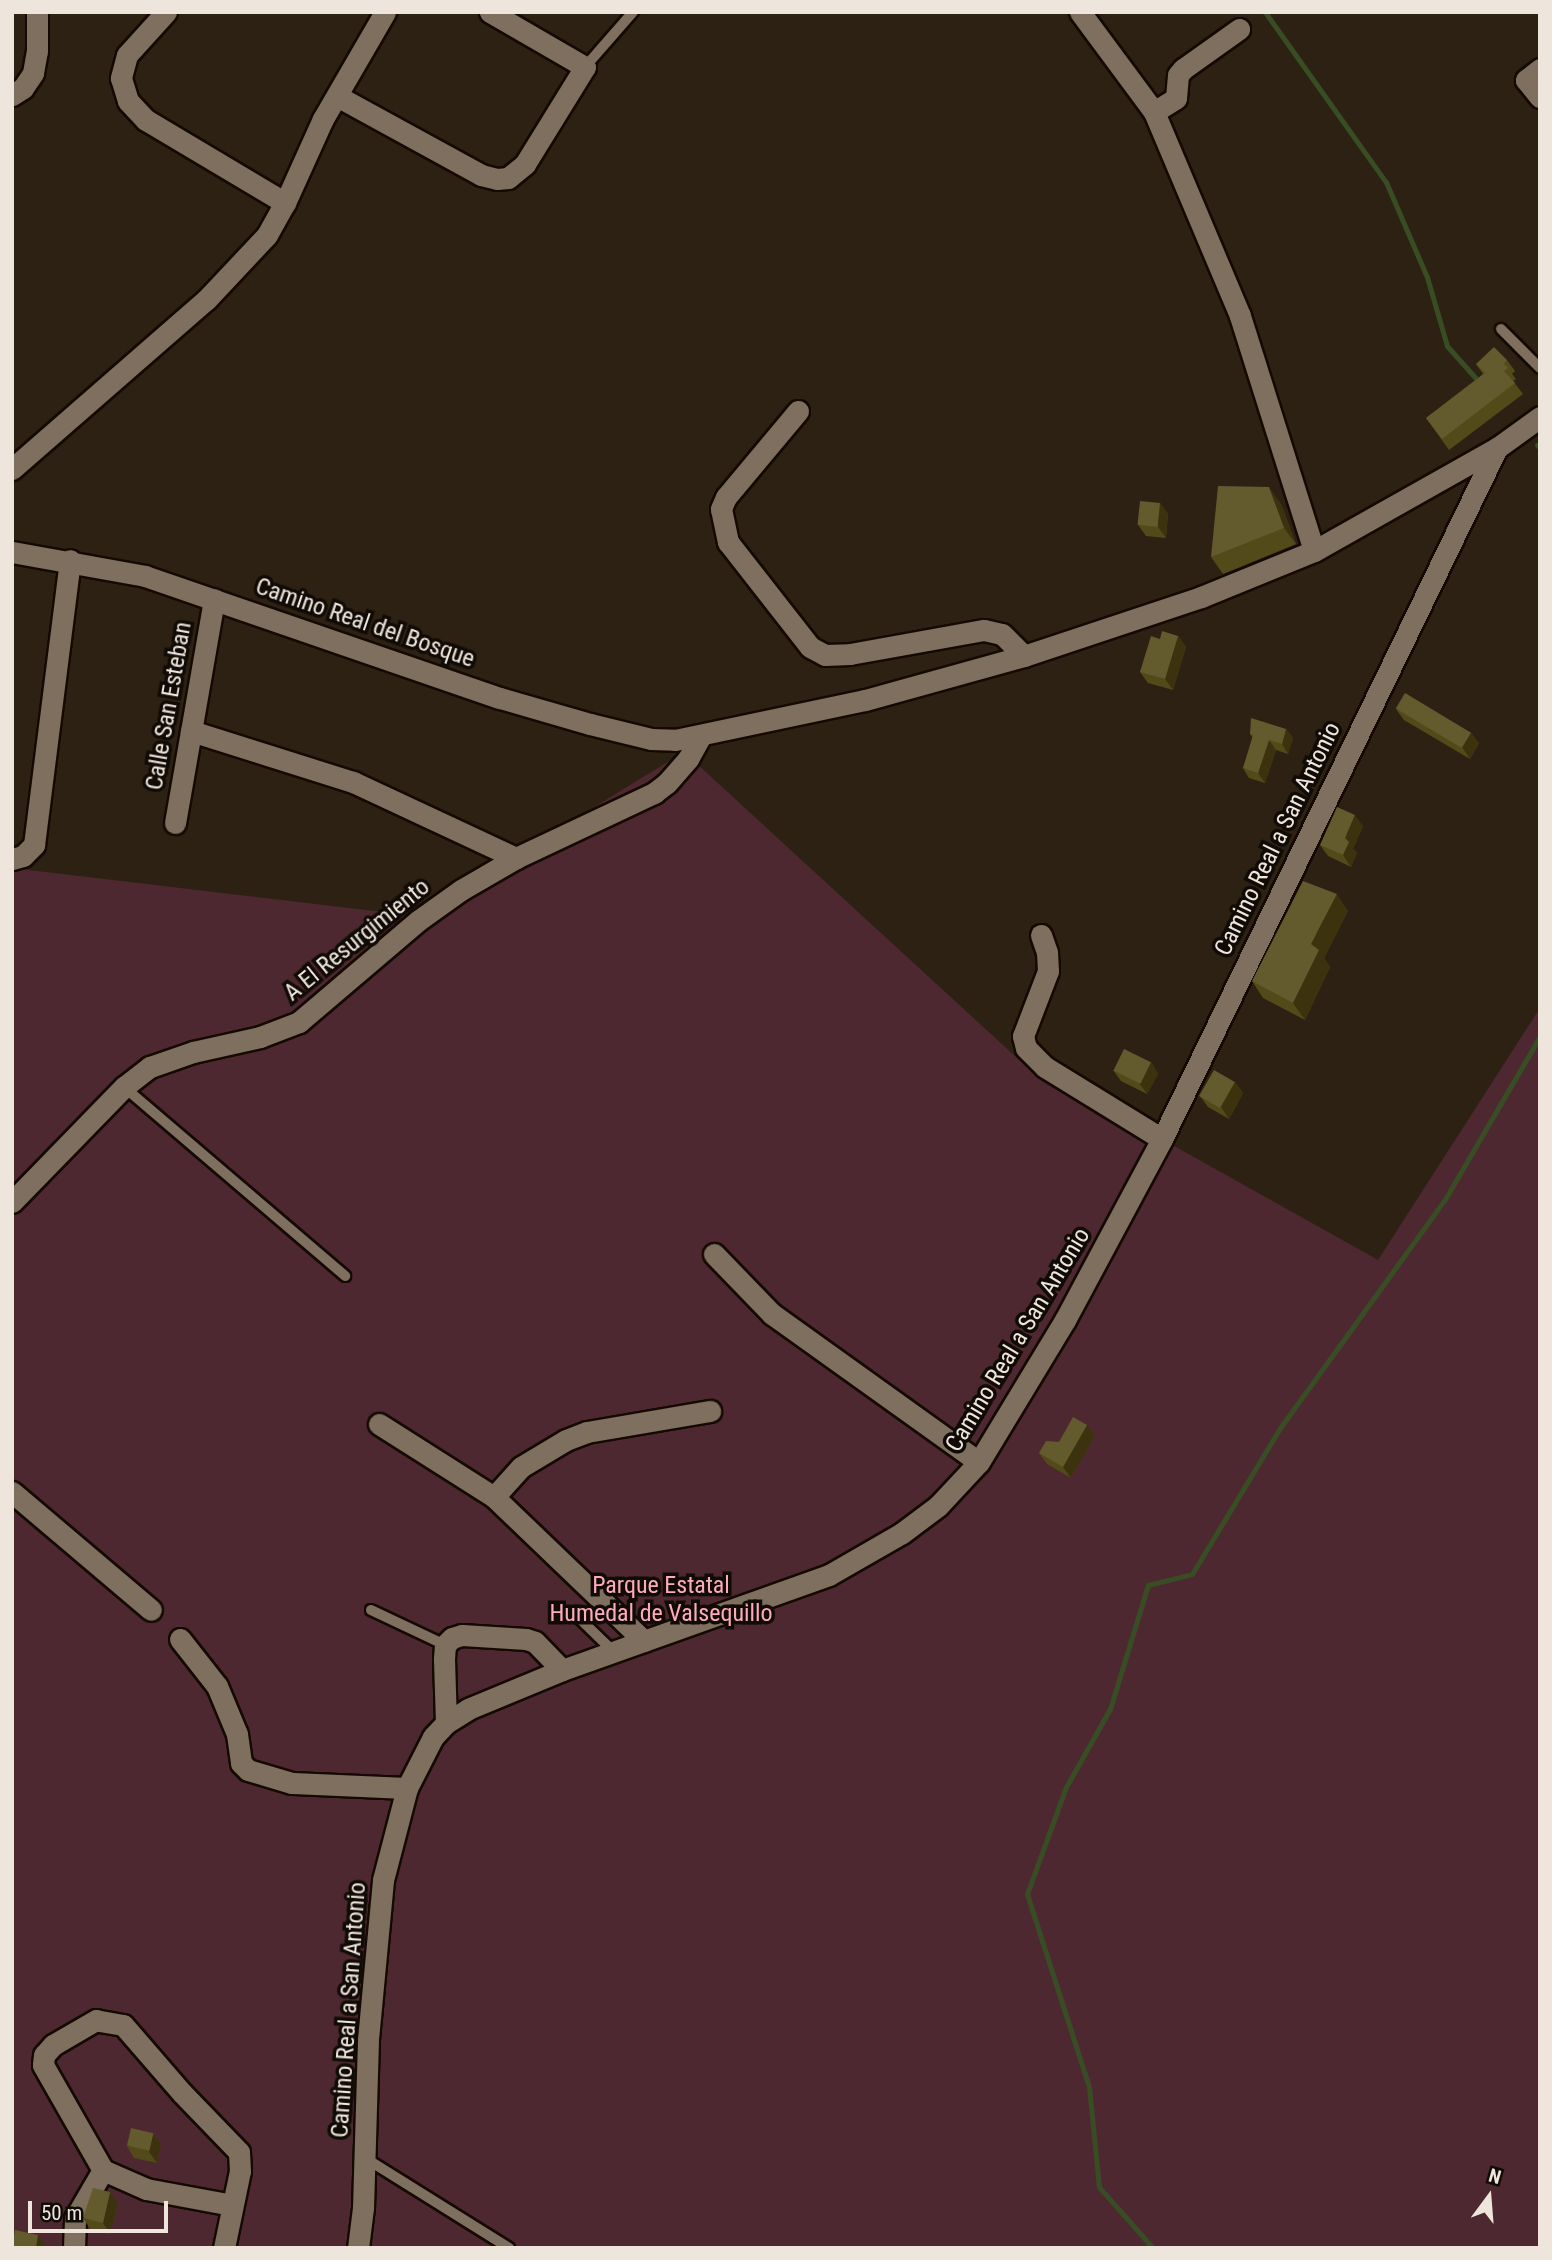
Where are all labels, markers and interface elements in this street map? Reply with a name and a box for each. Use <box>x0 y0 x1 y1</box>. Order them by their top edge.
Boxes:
street label: Camino Real del Bosque <box>252 572 478 674</box>
street label: Calle San Esteban <box>140 620 198 792</box>
street label: Camino Real a San Antonio <box>1209 718 1347 960</box>
street label: A El Resurgimiento <box>279 873 435 1007</box>
street label: Camino Real a San Antonio <box>940 1223 1096 1457</box>
park label: Parque Estatal Humedal de Valsequillo <box>549 1572 773 1628</box>
street label: Camino Real a San Antonio <box>326 1881 372 2139</box>
north arrow <box>1454 2162 1524 2232</box>
text: N <box>1486 2164 1504 2189</box>
scale bar <box>32 2186 172 2230</box>
text: 50 m <box>41 2201 82 2225</box>

